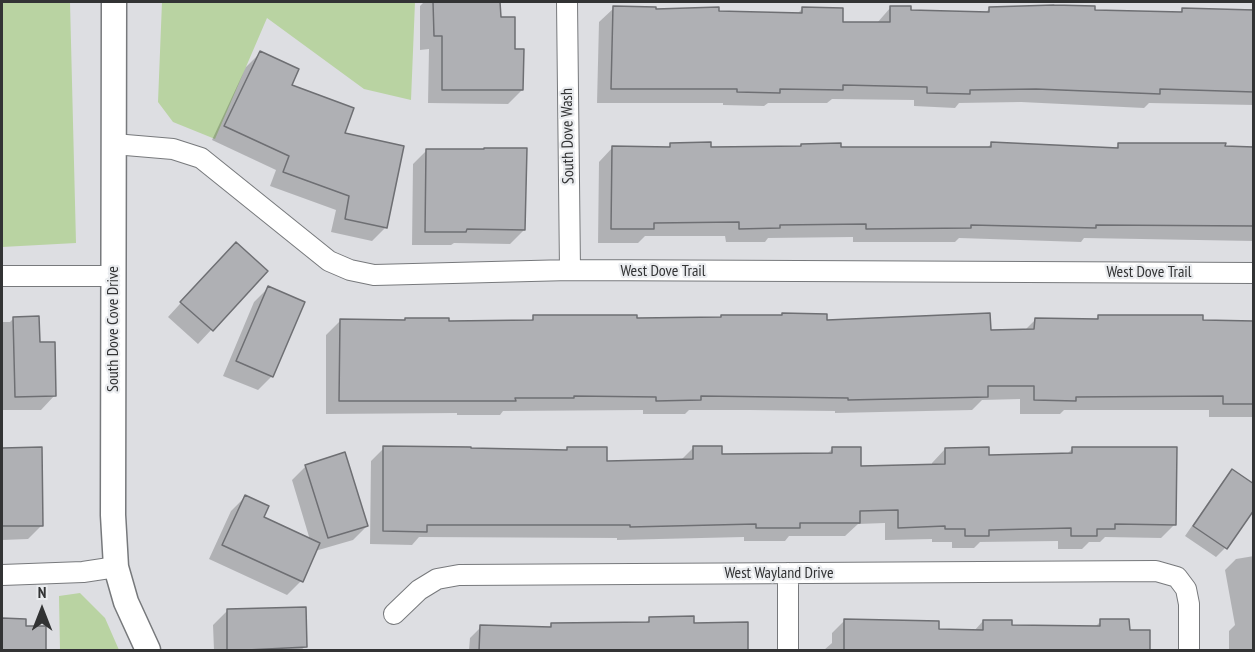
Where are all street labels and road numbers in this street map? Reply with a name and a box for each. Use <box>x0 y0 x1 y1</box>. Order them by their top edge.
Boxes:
street label: South Dove Wash <box>558 88 578 184</box>
street label: West Dove Trail <box>620 261 706 281</box>
street label: West Dove Trail <box>1106 262 1192 282</box>
street label: South Dove Cove Drive <box>103 266 123 392</box>
street label: West Wayland Drive <box>724 563 834 583</box>

